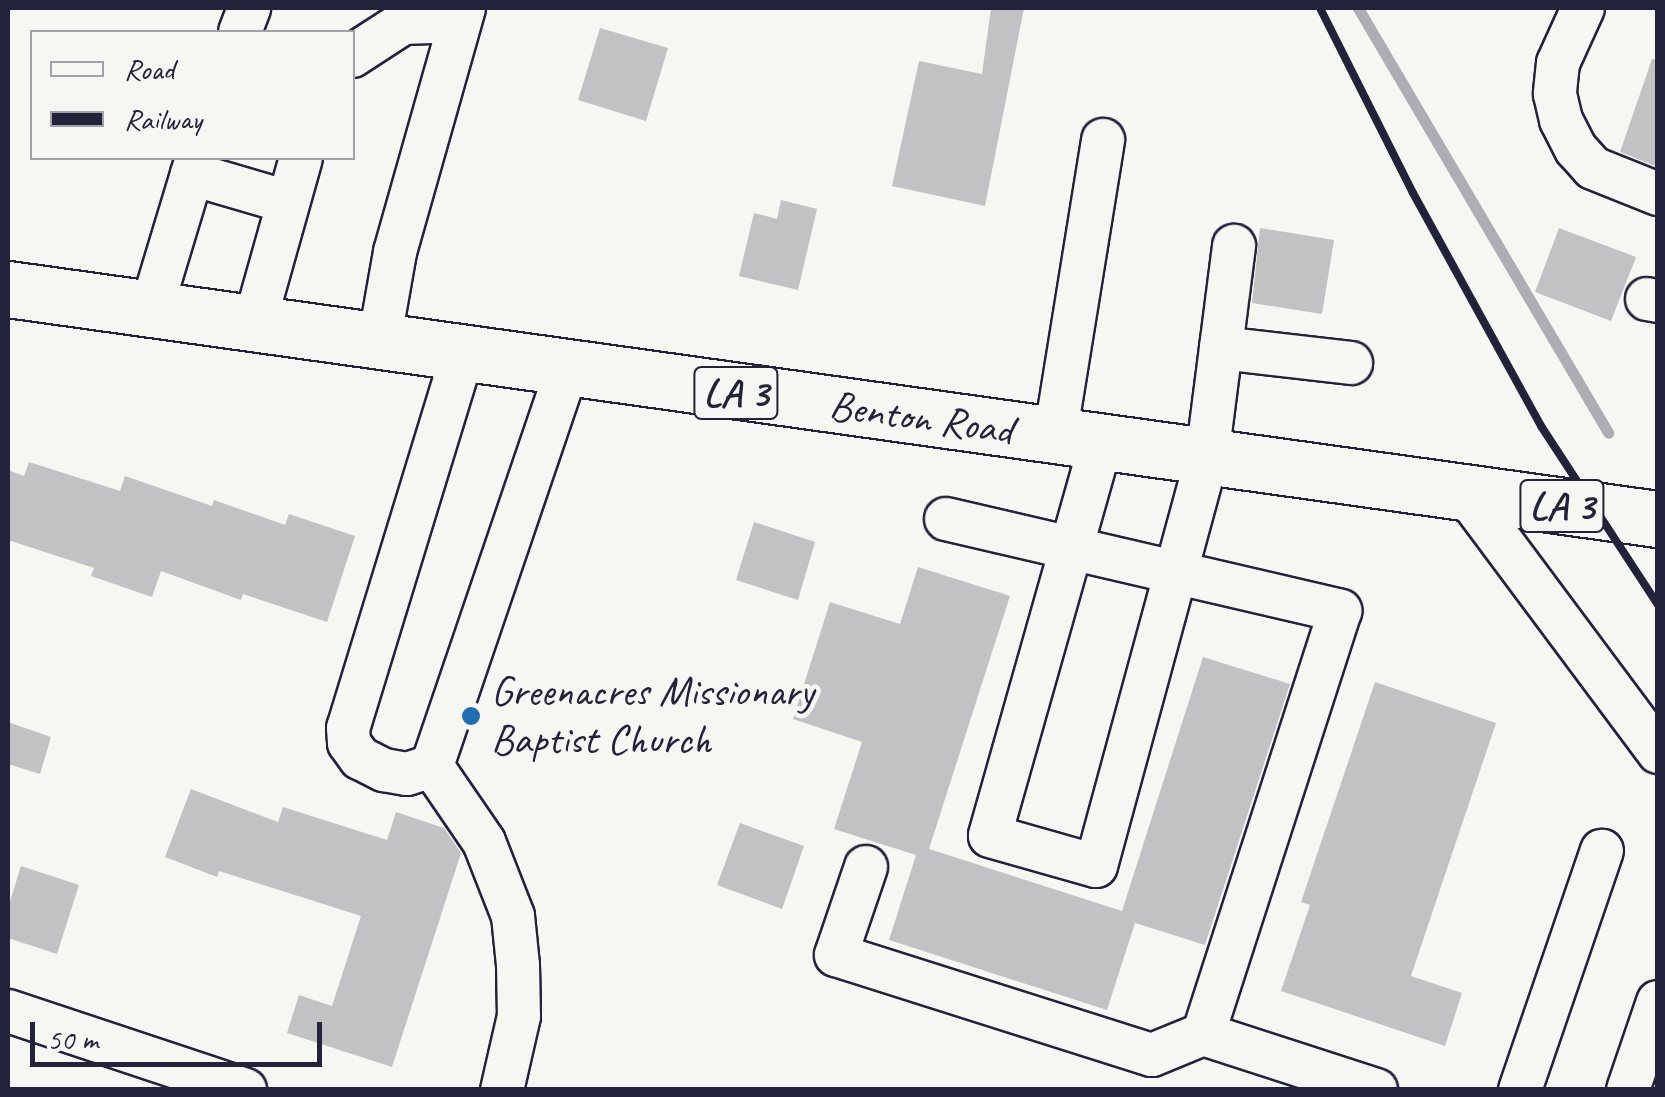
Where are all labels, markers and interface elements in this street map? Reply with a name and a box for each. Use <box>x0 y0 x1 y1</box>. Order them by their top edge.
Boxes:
legend <box>30 30 355 160</box>
text: Road <box>124 50 174 88</box>
text: Railway <box>124 100 202 138</box>
road number: LA 3 <box>691 358 781 428</box>
street label: Benton Road <box>827 380 1015 456</box>
road number: LA 3 <box>1517 471 1607 541</box>
place label: Greenacres Missionary Baptist Church <box>491 667 815 766</box>
marker: Greenacres Missionary Baptist Church <box>460 705 482 727</box>
scale bar <box>35 1002 328 1064</box>
text: 50 m <box>47 1020 98 1058</box>

